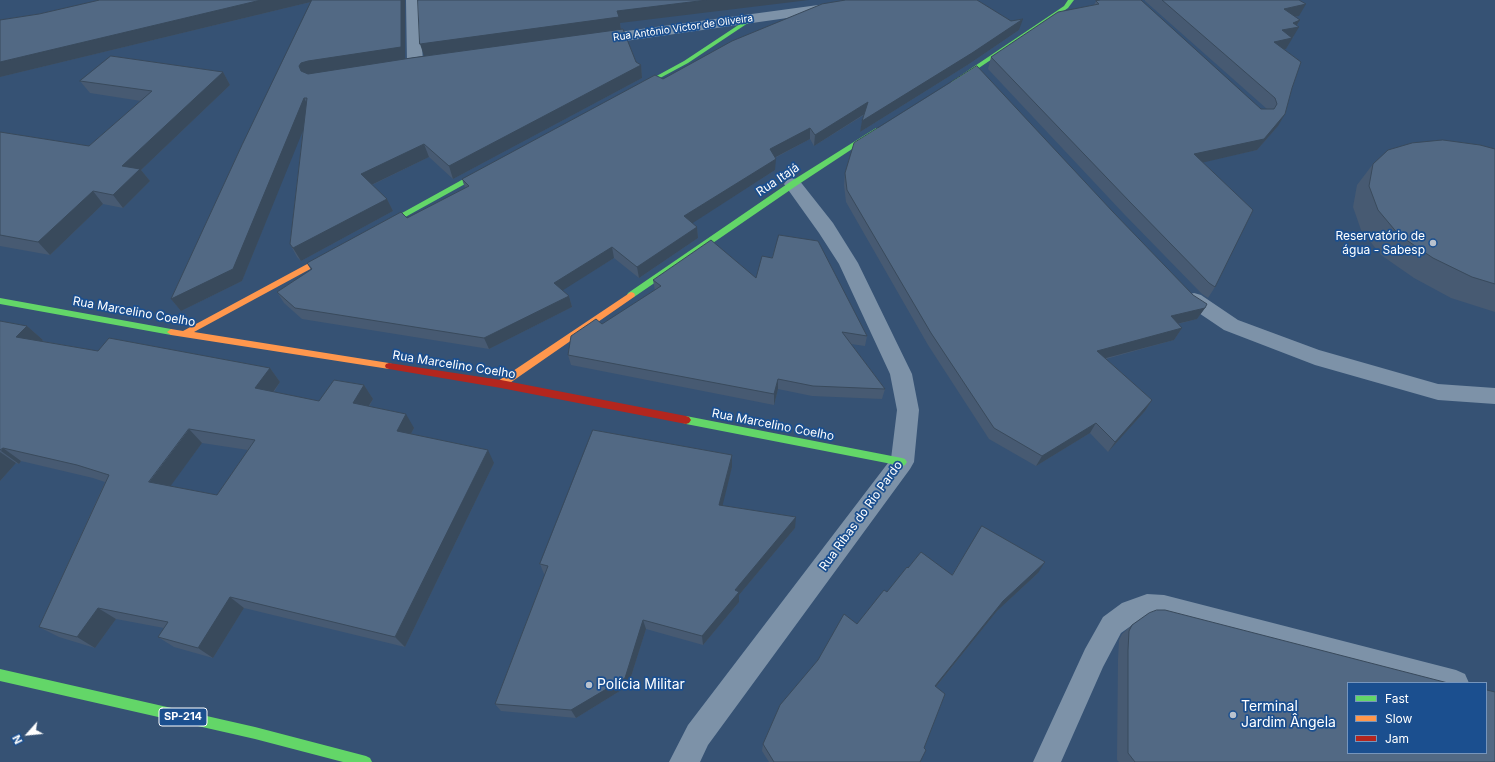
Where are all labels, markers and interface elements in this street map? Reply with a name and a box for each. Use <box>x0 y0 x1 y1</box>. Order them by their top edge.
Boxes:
street label: Rua Antônio Victor de Oliveira <box>612 12 754 44</box>
street label: Rua Itajá <box>754 160 802 200</box>
place label: Reservatório de água - Sabesp <box>1335 229 1425 257</box>
marker: Reservatório de água - Sabesp <box>1428 238 1438 248</box>
street label: Rua Marcelino Coelho <box>72 294 196 330</box>
street label: Rua Marcelino Coelho <box>391 348 517 382</box>
street label: Rua Marcelino Coelho <box>711 406 835 444</box>
street label: Rua Ribas do Rio Pardo <box>816 458 906 574</box>
place label: Polícia Militar <box>597 677 685 693</box>
marker: Polícia Militar <box>584 680 594 690</box>
legend <box>1347 682 1487 754</box>
text: Fast <box>1385 691 1409 706</box>
place label: Terminal Jardim Ângela <box>1241 699 1336 732</box>
road number: SP-214 <box>159 708 207 726</box>
marker: Terminal Jardim Ângela <box>1228 710 1238 720</box>
text: Slow <box>1385 711 1412 726</box>
north arrow <box>8 714 48 754</box>
text: Jam <box>1385 731 1409 746</box>
text: N <box>9 733 25 746</box>

